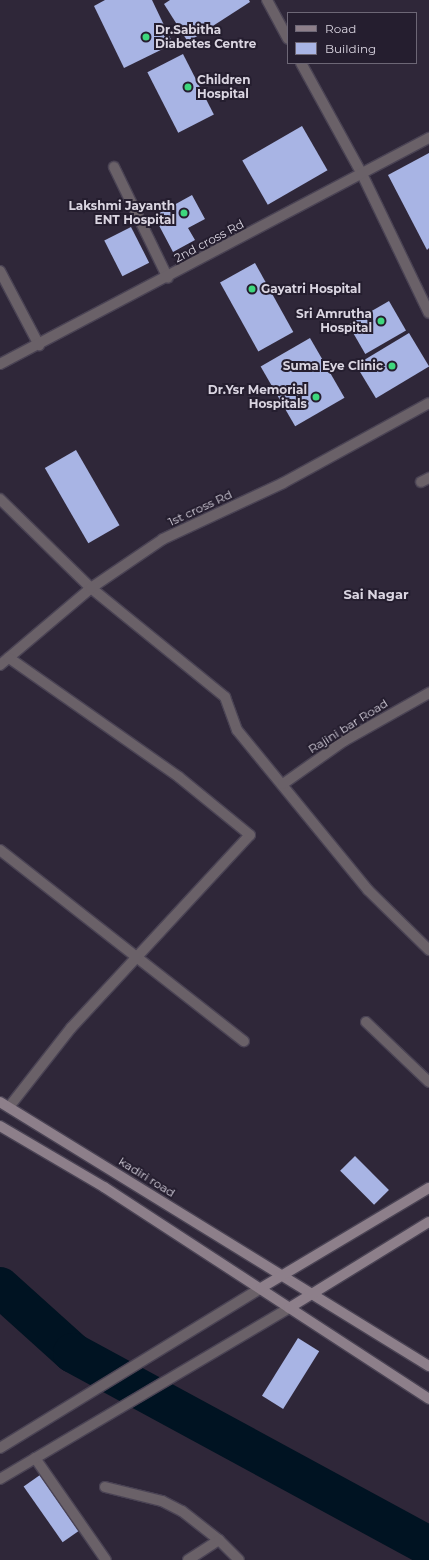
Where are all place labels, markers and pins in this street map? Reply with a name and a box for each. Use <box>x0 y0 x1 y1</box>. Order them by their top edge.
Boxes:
place label: Dr.Sabitha Diabetes Centre <box>155 23 256 51</box>
marker: Dr.Sabitha Diabetes Centre <box>140 31 152 43</box>
place label: Children Hospital <box>197 73 250 101</box>
marker: Children Hospital <box>182 81 194 93</box>
place label: Lakshmi Jayanth ENT Hospital <box>68 199 175 227</box>
marker: Lakshmi Jayanth ENT Hospital <box>178 207 190 219</box>
place label: Gayatri Hospital <box>261 282 361 296</box>
marker: Gayatri Hospital <box>246 283 258 295</box>
place label: Sri Amrutha Hospital <box>296 307 372 335</box>
marker: Sri Amrutha Hospital <box>375 315 387 327</box>
place label: Suma Eye Clinic <box>283 359 383 373</box>
marker: Suma Eye Clinic <box>386 360 398 372</box>
place label: Dr.Ysr Memorial Hospitals <box>208 383 307 411</box>
marker: Dr.Ysr Memorial Hospitals <box>310 391 322 403</box>

